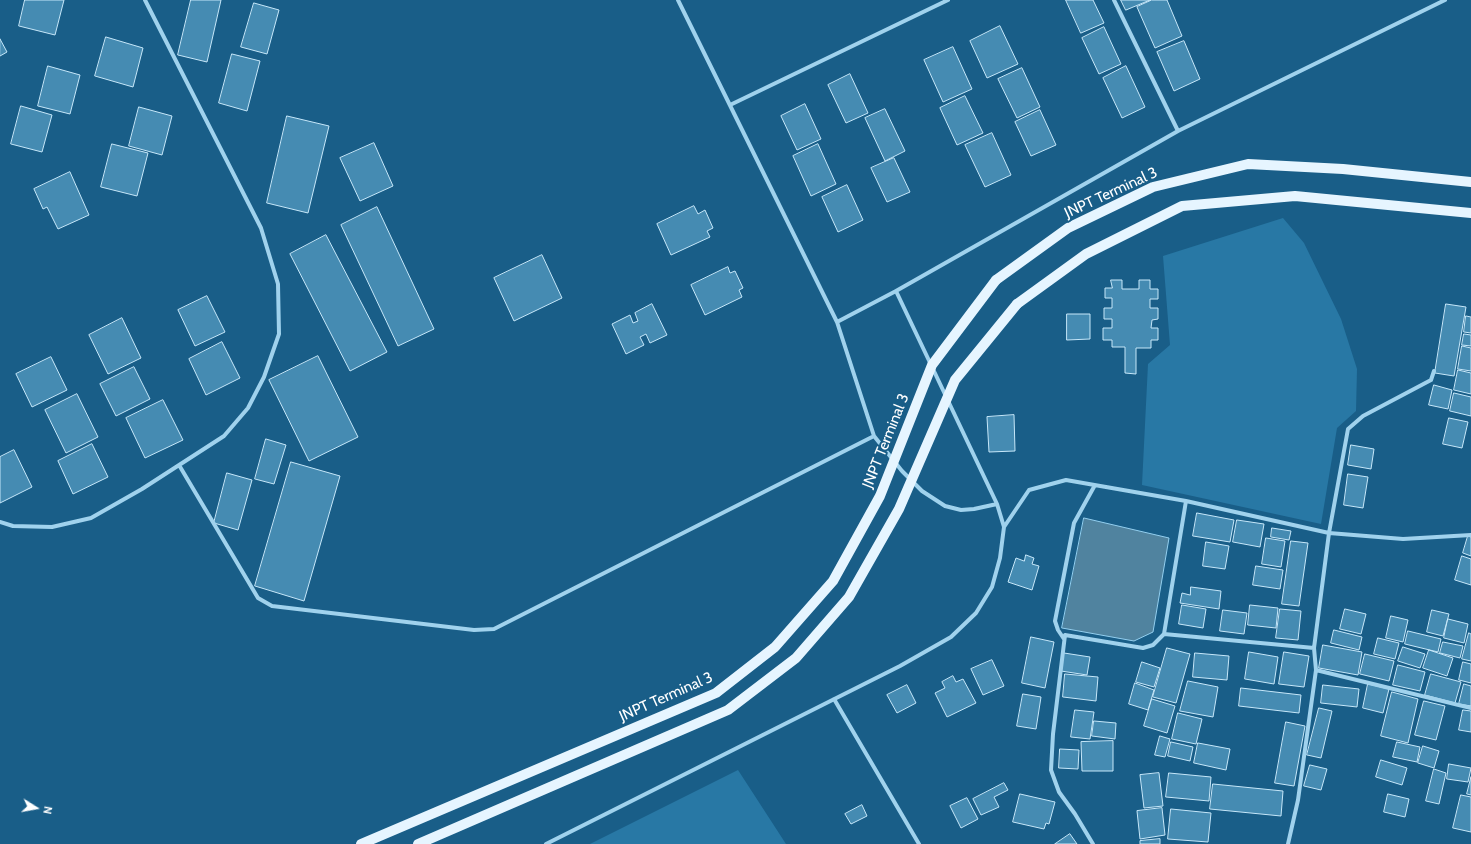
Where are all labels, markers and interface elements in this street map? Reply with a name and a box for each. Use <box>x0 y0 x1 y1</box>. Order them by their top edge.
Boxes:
street label: JNPT Terminal 3 <box>1062 164 1160 222</box>
street label: JNPT Terminal 3 <box>859 391 913 491</box>
street label: JNPT Terminal 3 <box>616 668 716 726</box>
north arrow <box>16 788 56 828</box>
text: N <box>40 805 55 815</box>

